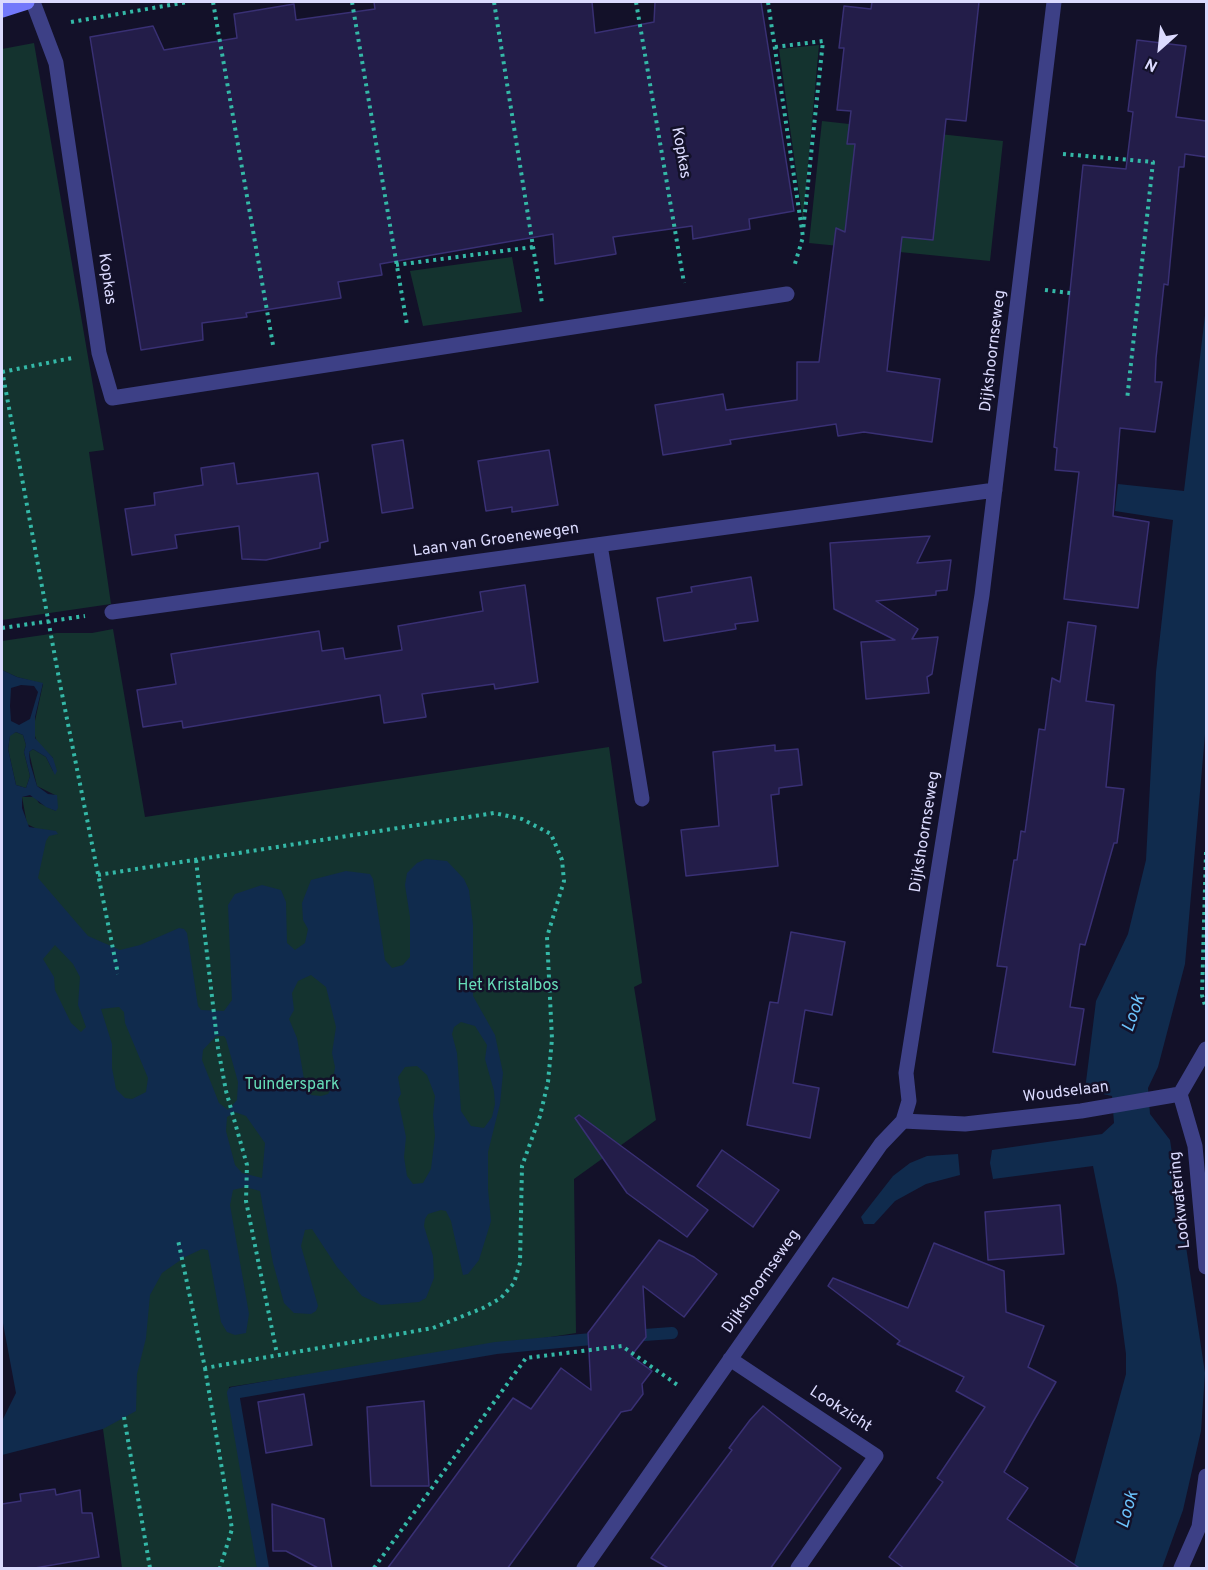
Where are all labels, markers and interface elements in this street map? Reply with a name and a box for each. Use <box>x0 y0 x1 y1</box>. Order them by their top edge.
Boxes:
north arrow <box>1130 18 1190 78</box>
text: N <box>1142 53 1161 76</box>
street label: Kopkas <box>666 126 694 180</box>
street label: Kopkas <box>93 252 119 306</box>
street label: Dijkshoornseweg <box>977 289 1011 413</box>
street label: Laan van Groenewegen <box>412 520 580 562</box>
street label: Dijkshoornseweg <box>907 770 945 894</box>
park label: Het Kristalbos <box>457 977 559 997</box>
water label: Look <box>1119 993 1151 1035</box>
park label: Tuinderspark <box>245 1076 339 1096</box>
street label: Woudselaan <box>1022 1078 1110 1108</box>
street label: Lookwatering <box>1166 1150 1196 1250</box>
street label: Dijkshoornseweg <box>719 1226 805 1338</box>
street label: Lookzicht <box>805 1383 875 1437</box>
water label: Look <box>1113 1489 1145 1531</box>

